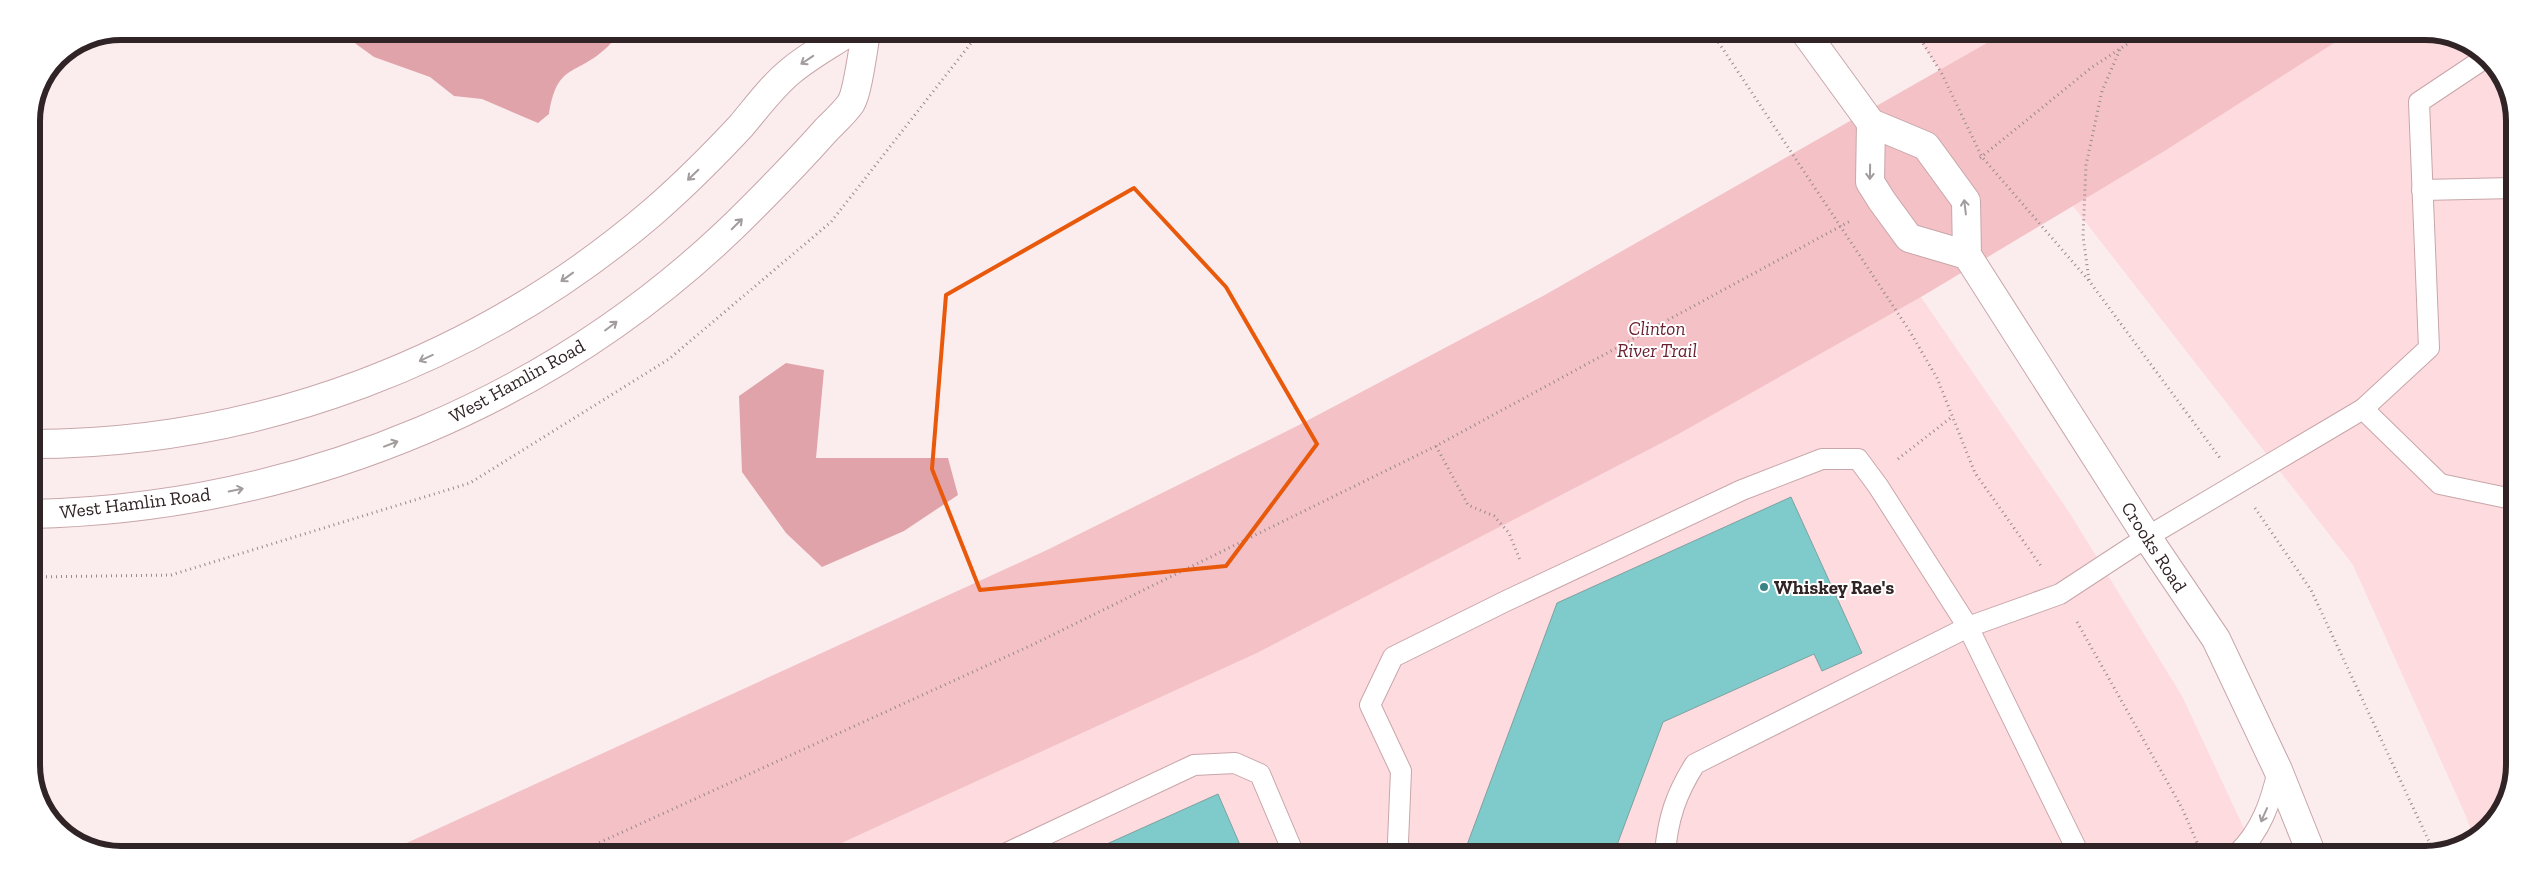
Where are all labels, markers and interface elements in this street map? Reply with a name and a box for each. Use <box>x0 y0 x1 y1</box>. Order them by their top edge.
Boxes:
one-way arrow <box>800 55 814 65</box>
one-way arrow <box>1866 164 1875 180</box>
one-way arrow <box>687 169 699 181</box>
one-way arrow <box>1960 199 1970 215</box>
one-way arrow <box>731 217 743 230</box>
one-way arrow <box>560 272 574 282</box>
park label: Clinton River Trail <box>1617 317 1697 362</box>
one-way arrow <box>604 321 618 331</box>
street label: West Hamlin Road <box>445 334 589 428</box>
one-way arrow <box>419 354 434 363</box>
one-way arrow <box>383 438 398 448</box>
street label: West Hamlin Road <box>58 482 212 524</box>
one-way arrow <box>227 485 243 494</box>
street label: Crooks Road <box>2116 497 2192 597</box>
place label: Whiskey Rae's <box>1774 576 1894 599</box>
marker: Whiskey Rae's <box>1758 581 1770 593</box>
one-way arrow <box>2259 807 2269 822</box>

